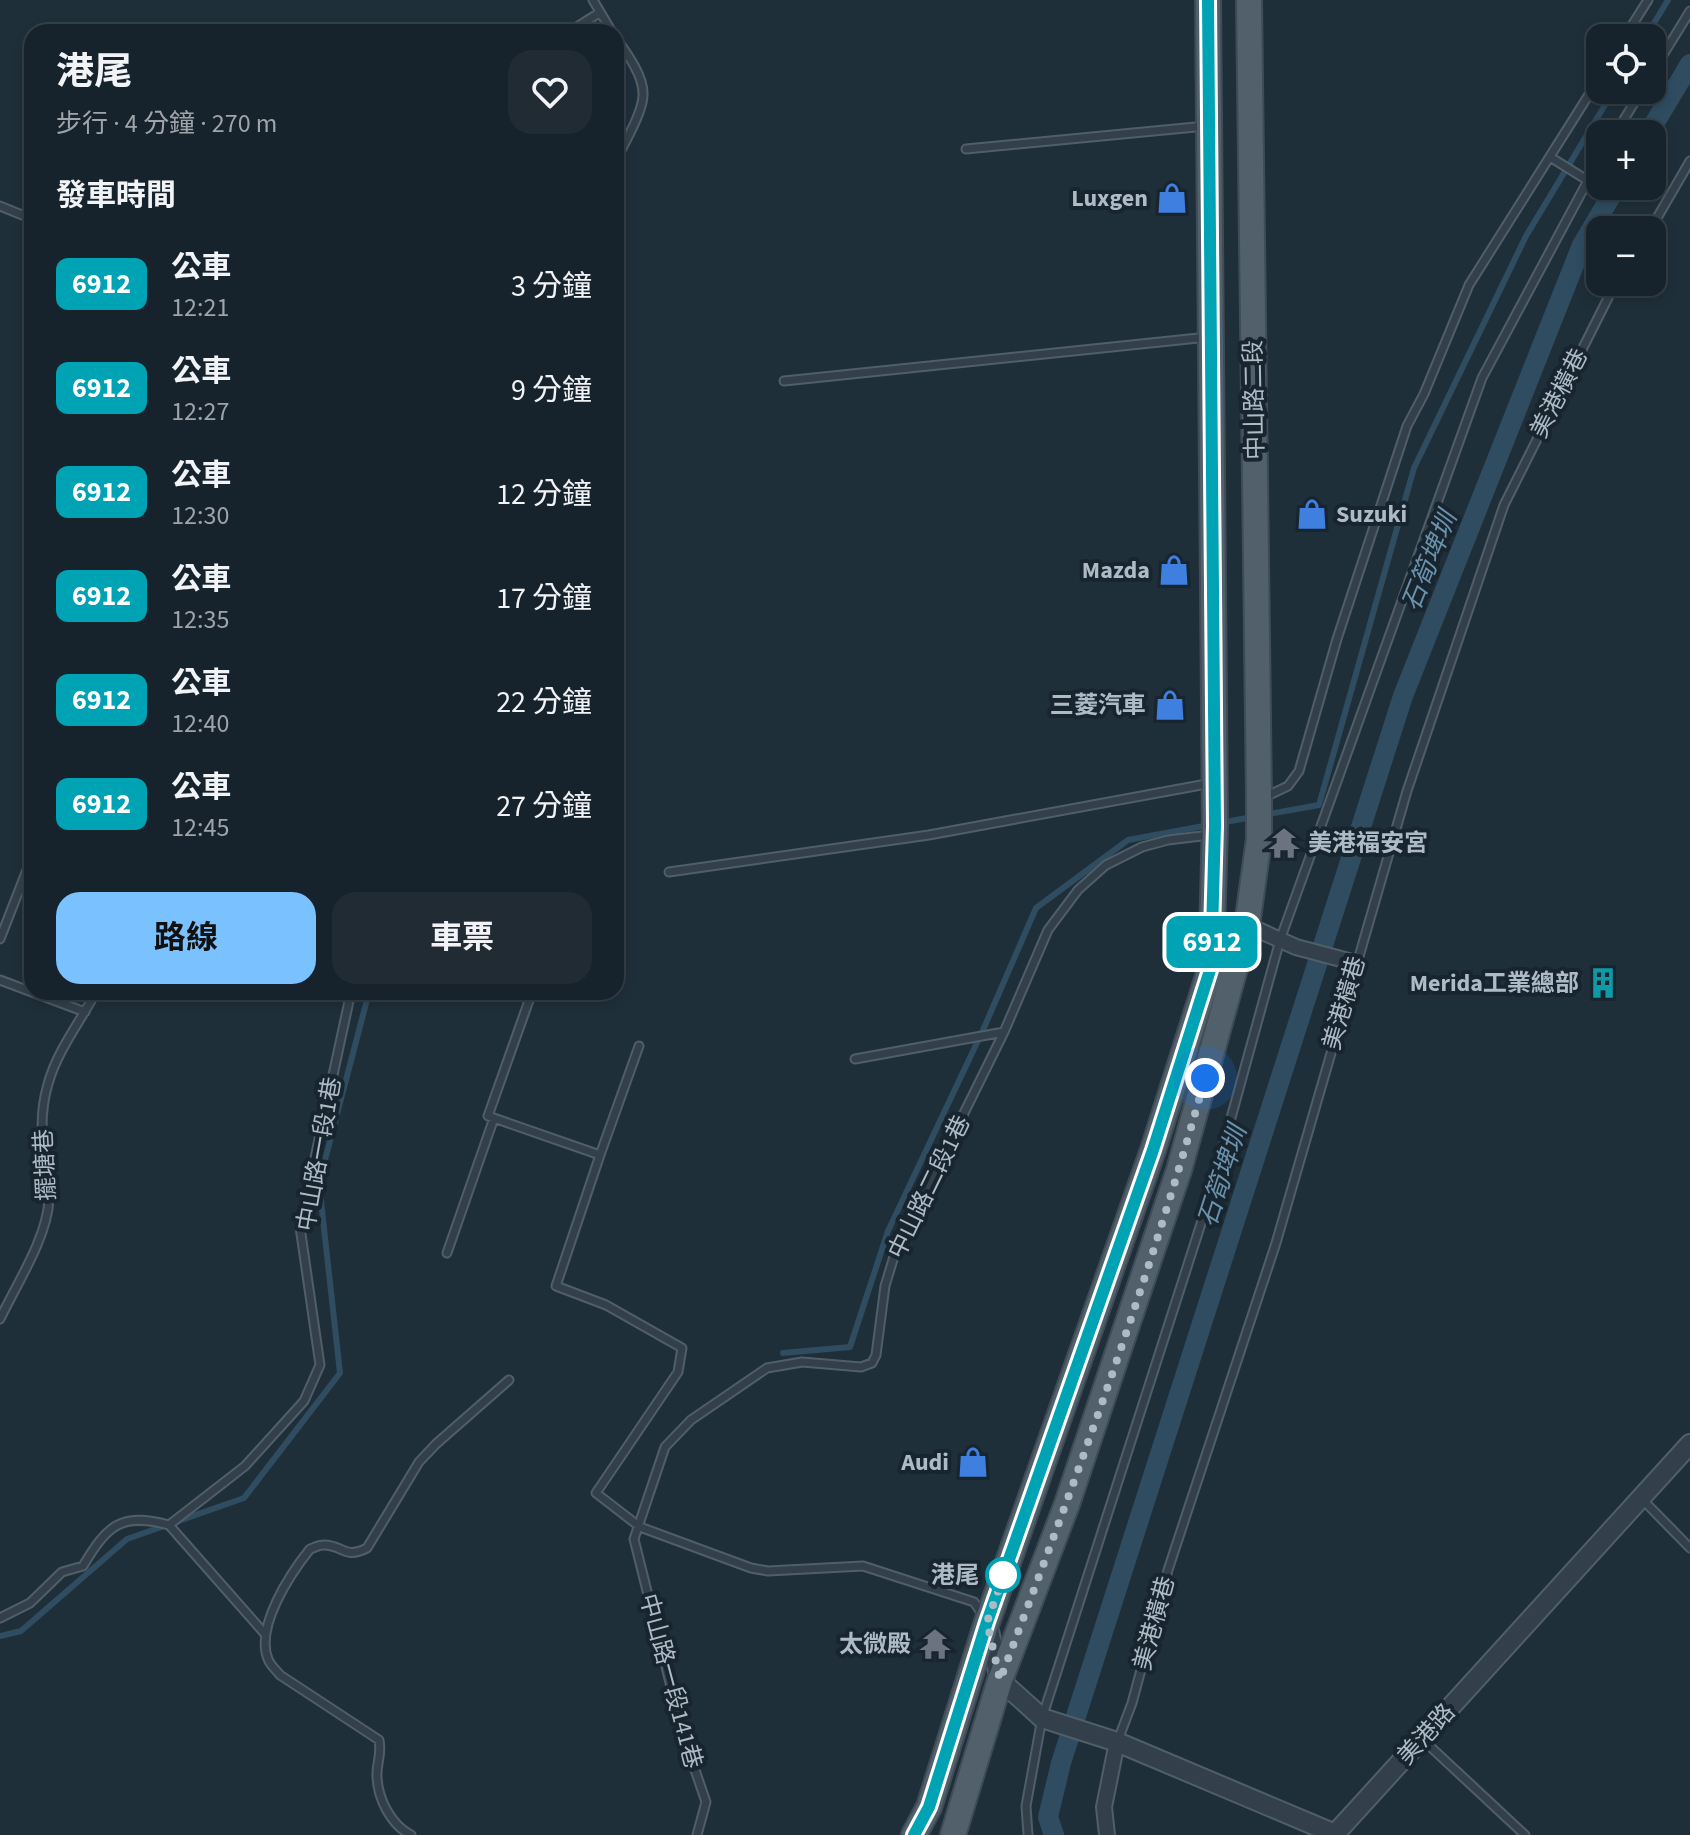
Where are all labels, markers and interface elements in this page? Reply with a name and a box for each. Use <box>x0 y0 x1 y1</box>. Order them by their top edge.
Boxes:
map controls <box>1586 24 1666 296</box>
button: locate <box>1586 24 1666 104</box>
text: 港尾 <box>56 45 132 99</box>
button: heart <box>508 50 592 134</box>
text: 步行 · 4 分鐘 · 270 m <box>56 105 277 142</box>
button: + <box>1586 120 1666 200</box>
text: 發車時間 <box>56 174 176 217</box>
place label: Luxgen <box>1071 181 1148 216</box>
shop icon: Luxgen <box>1155 181 1189 215</box>
button: − <box>1586 216 1666 296</box>
text: 公車 <box>171 246 231 289</box>
text: 6912 <box>72 264 131 304</box>
text: 3 分鐘 <box>511 265 592 308</box>
text: 12:21 <box>171 289 229 326</box>
street label: 中山路二段 <box>1236 340 1273 460</box>
street label: 美港橫巷 <box>1522 343 1597 444</box>
text: 公車 <box>171 350 231 393</box>
text: 6912 <box>72 368 131 408</box>
text: 9 分鐘 <box>511 369 592 412</box>
text: 12:27 <box>171 393 229 430</box>
text: 公車 <box>171 454 231 497</box>
text: 6912 <box>72 472 131 512</box>
text: 12 分鐘 <box>496 473 592 516</box>
text: 12:30 <box>171 497 229 534</box>
shop icon: Suzuki <box>1295 497 1329 531</box>
place label: Suzuki <box>1336 497 1407 532</box>
water label: 石筍埤圳 <box>1393 502 1468 616</box>
place label: Mazda <box>1082 553 1150 588</box>
shop icon: Mazda <box>1157 553 1191 587</box>
text: 公車 <box>171 558 231 601</box>
text: 6912 <box>72 576 131 616</box>
text: 17 分鐘 <box>496 577 592 620</box>
text: 12:35 <box>171 601 229 638</box>
text: 公車 <box>171 662 231 705</box>
text: 6912 <box>72 680 131 720</box>
text: 22 分鐘 <box>496 681 592 724</box>
place label: 三菱汽車 <box>1050 688 1146 723</box>
shop icon: 三菱汽車 <box>1153 688 1187 722</box>
text: 12:40 <box>171 705 229 742</box>
text: 公車 <box>171 766 231 809</box>
text: 6912 <box>72 784 131 824</box>
text: 27 分鐘 <box>496 785 592 828</box>
text: 12:45 <box>171 809 229 846</box>
temple icon: 美港福安宮 <box>1267 826 1301 860</box>
place label: 美港福安宮 <box>1308 826 1428 861</box>
button: 路線 <box>56 892 316 984</box>
button: 車票 <box>332 892 592 984</box>
line badge: 6912 <box>1156 916 1268 968</box>
text: 6912 <box>1182 922 1242 962</box>
street label: 美港橫巷 <box>1314 952 1375 1054</box>
place label: Merida工業總部 <box>1410 966 1579 1001</box>
building icon: Merida工業總部 <box>1586 966 1620 1000</box>
your location <box>1185 1058 1225 1098</box>
street label: 中山路一段1巷 <box>289 1074 350 1234</box>
street label: 中山路二段1巷 <box>880 1109 979 1265</box>
water label: 石筍埤圳 <box>1189 1117 1257 1231</box>
street label: 擺塘巷 <box>26 1128 65 1202</box>
place label: Audi <box>900 1445 949 1480</box>
shop icon: Audi <box>956 1445 990 1479</box>
place label: 港尾 <box>931 1558 979 1593</box>
marker: 港尾 <box>986 1558 1020 1592</box>
street label: 美港橫巷 <box>1125 1572 1184 1674</box>
street label: 中山路一段141巷 <box>630 1590 711 1772</box>
place label: 太微殿 <box>839 1627 911 1662</box>
temple icon: 太微殿 <box>918 1627 952 1661</box>
street label: 美港路 <box>1389 1696 1463 1773</box>

